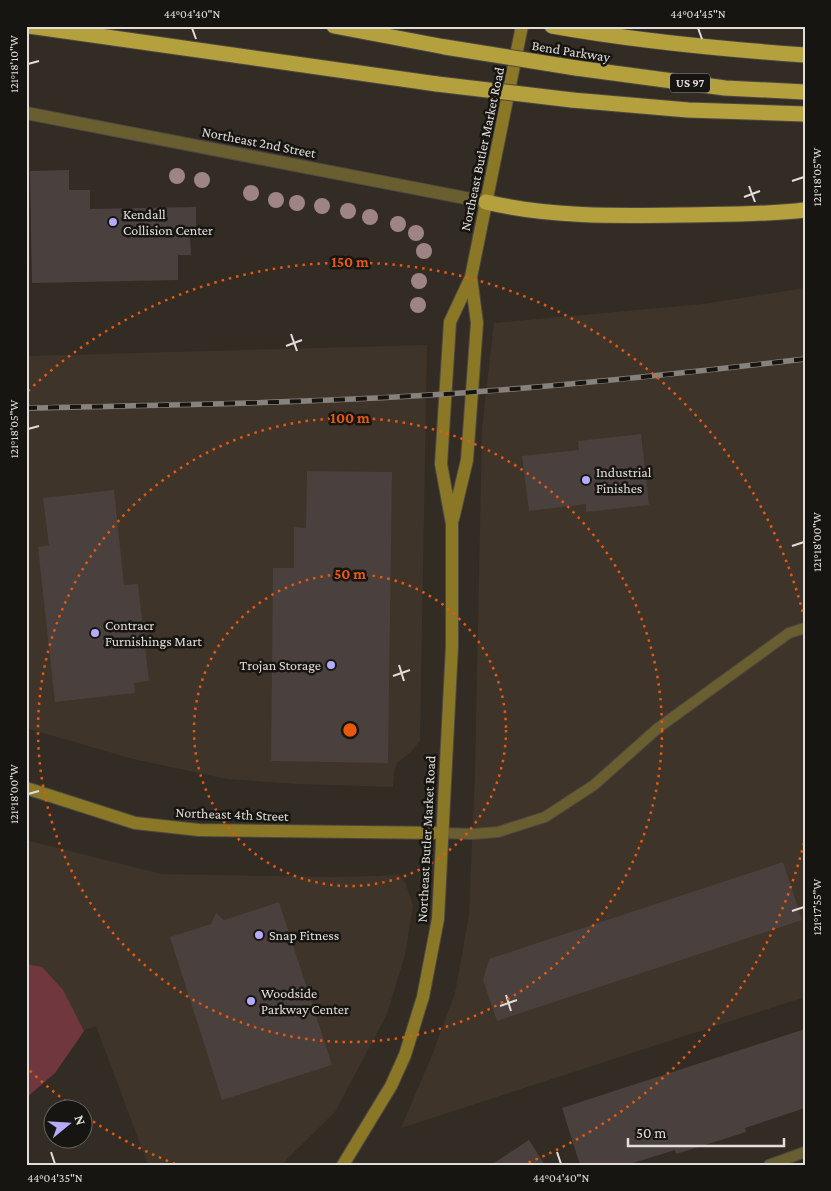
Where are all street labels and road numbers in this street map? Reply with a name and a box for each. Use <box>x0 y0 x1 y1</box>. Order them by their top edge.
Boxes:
street label: Bend Parkway <box>531 37 612 65</box>
street label: Northeast Butler Market Road <box>457 65 507 232</box>
road number: US 97 <box>670 74 710 92</box>
street label: Northeast 2nd Street <box>201 123 318 161</box>
street label: Northeast Butler Market Road <box>414 755 438 923</box>
street label: Northeast 4th Street <box>175 804 289 824</box>

